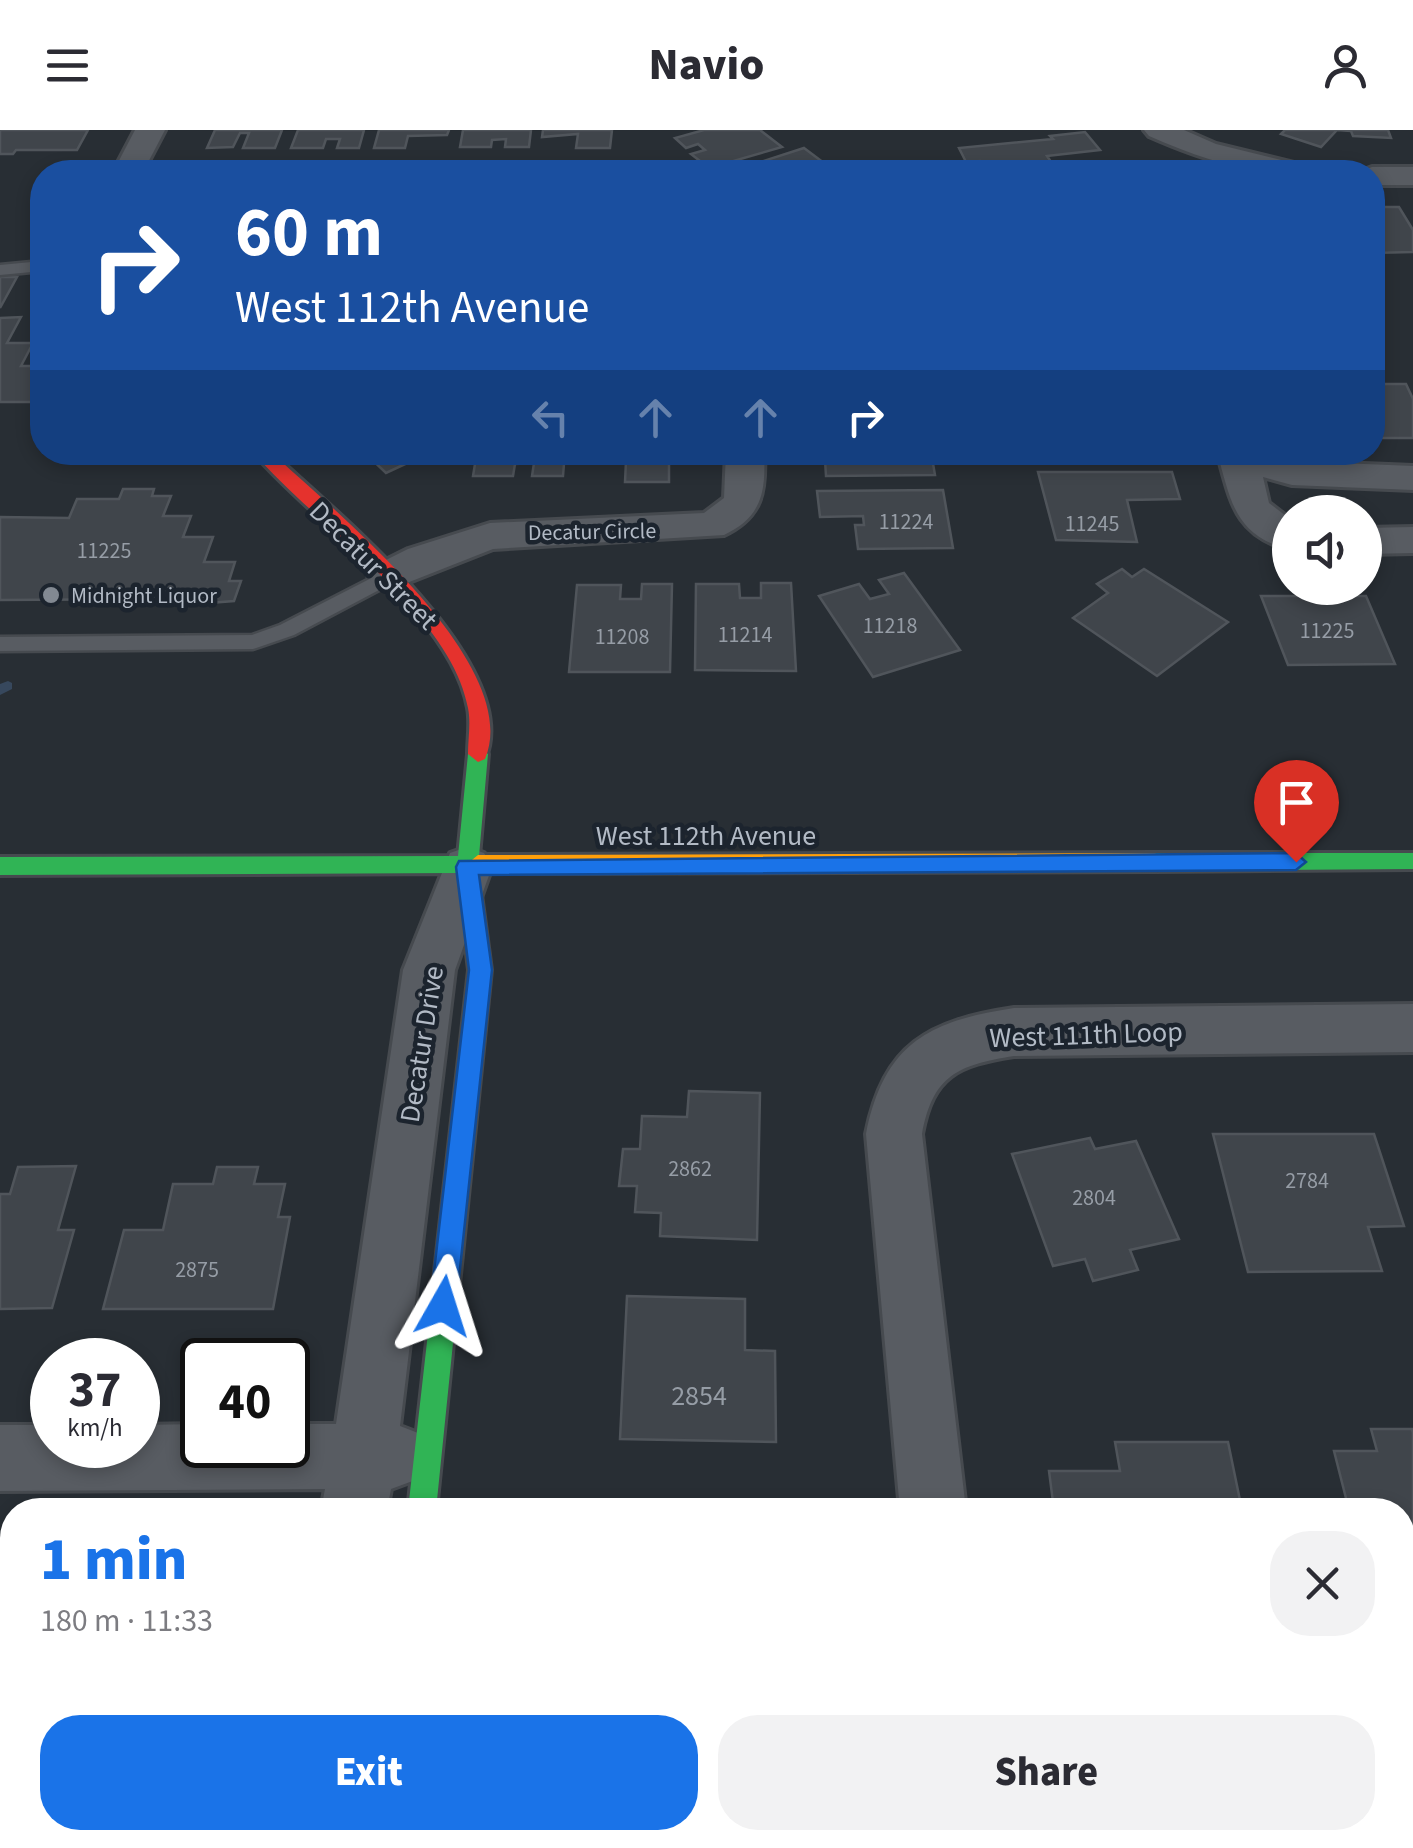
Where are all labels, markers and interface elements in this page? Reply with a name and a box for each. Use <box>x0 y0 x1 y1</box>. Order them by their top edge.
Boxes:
text: Navio <box>649 33 764 97</box>
icon: menu <box>40 38 95 93</box>
icon: person <box>1318 38 1373 93</box>
text: 60 m <box>235 183 383 283</box>
icon: right <box>70 200 200 330</box>
text: West 112th Avenue <box>235 276 589 340</box>
icon: left <box>523 390 578 445</box>
icon: ahead <box>628 390 683 445</box>
icon: ahead <box>733 390 788 445</box>
icon: right <box>838 390 893 445</box>
street label: Decatur Street <box>300 492 447 639</box>
map controls <box>1272 495 1382 605</box>
button: sound <box>1272 495 1382 605</box>
house number: 11224 <box>879 506 933 538</box>
house number: 11245 <box>1065 508 1119 540</box>
street label: Decatur Circle <box>528 515 657 549</box>
house number: 11225 <box>77 535 131 567</box>
place label: Midnight Liquor <box>71 580 217 612</box>
marker: Midnight Liquor <box>40 584 62 606</box>
house number: 11218 <box>863 610 917 642</box>
house number: 11225 <box>1300 615 1354 647</box>
house number: 11214 <box>718 619 772 651</box>
house number: 11208 <box>595 621 649 653</box>
pin <box>1254 760 1339 863</box>
icon: arrive <box>1269 775 1324 830</box>
street label: West 112th Avenue <box>596 816 816 856</box>
street label: Decatur Drive <box>390 963 454 1125</box>
street label: West 111th Loop <box>989 1012 1183 1058</box>
house number: 2862 <box>668 1153 712 1185</box>
house number: 2784 <box>1285 1165 1329 1197</box>
house number: 2804 <box>1072 1182 1116 1214</box>
house number: 2875 <box>175 1254 219 1286</box>
position arrow <box>391 1254 495 1358</box>
speed limit sign: 40 <box>180 1338 310 1468</box>
text: 37 <box>69 1355 121 1426</box>
house number: 2854 <box>671 1376 727 1416</box>
text: km/h <box>67 1410 123 1446</box>
text: 1 min <box>40 1518 187 1603</box>
button: close <box>1270 1531 1375 1636</box>
text: 180 m · 11:33 <box>40 1598 213 1644</box>
button: Exit <box>40 1715 698 1830</box>
button: Share <box>718 1715 1375 1830</box>

